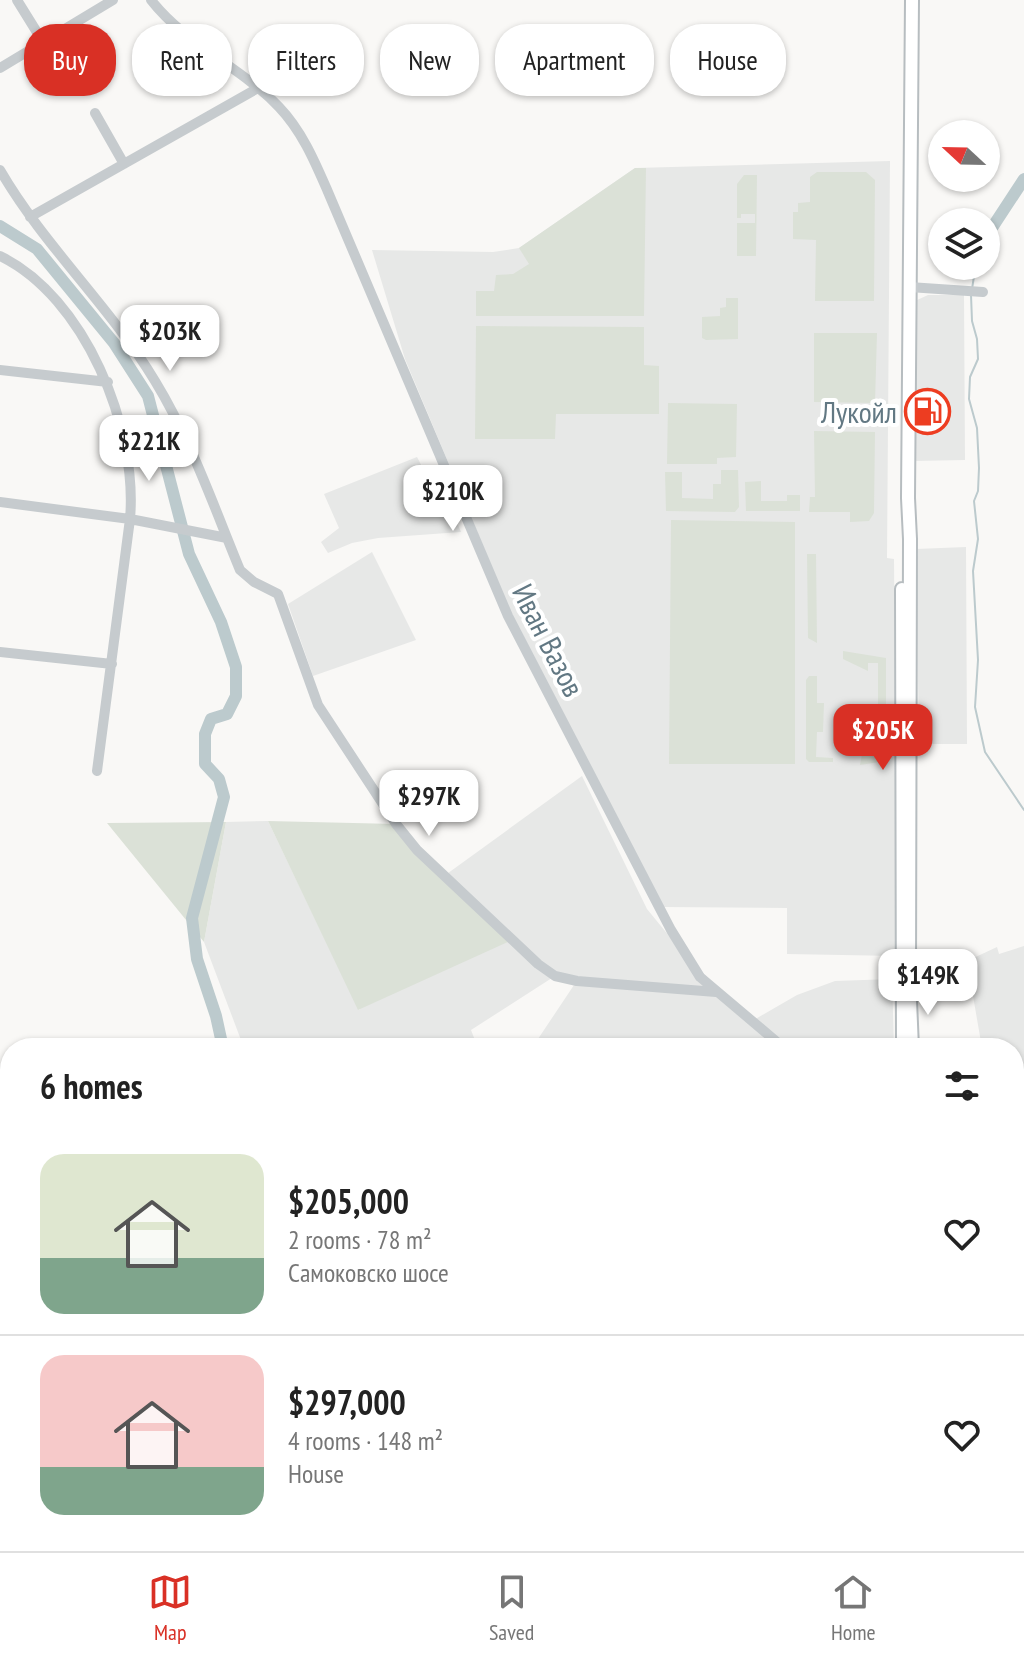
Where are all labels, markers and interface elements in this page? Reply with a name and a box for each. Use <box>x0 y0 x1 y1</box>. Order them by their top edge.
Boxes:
chip: Buy <box>24 24 116 96</box>
chip: Rent <box>132 24 232 96</box>
chip: Filters <box>248 24 364 96</box>
chip: New <box>380 24 479 96</box>
chip: Apartment <box>495 24 654 96</box>
chip: House <box>670 24 786 96</box>
north arrow <box>928 120 1000 192</box>
map controls <box>928 120 1000 280</box>
button: layers <box>928 208 1000 280</box>
pin: $203K <box>114 305 226 373</box>
text: $203K <box>138 314 202 347</box>
fuel station icon: Лукойл <box>904 387 952 435</box>
place label: Лукойл <box>820 392 897 431</box>
pin: $221K <box>93 415 205 483</box>
text: $221K <box>117 424 181 457</box>
pin: $210K <box>397 465 509 533</box>
text: $210K <box>421 474 485 507</box>
street label: Иван Вазов <box>504 577 594 703</box>
pin: $205K <box>827 704 939 772</box>
text: $205K <box>851 713 915 746</box>
pin: $297K <box>373 770 485 838</box>
text: $297K <box>397 779 461 812</box>
pin: $149K <box>872 949 984 1017</box>
text: $149K <box>896 958 960 991</box>
text: 6 homes <box>40 1064 143 1108</box>
icon: filters <box>940 1064 984 1108</box>
text: $205,000 <box>288 1179 409 1223</box>
icon: home <box>104 1186 200 1282</box>
icon: heart <box>940 1212 984 1256</box>
text: 2 rooms · 78 m² <box>288 1223 432 1256</box>
text: Самоковско шосе <box>288 1256 449 1289</box>
text: $297,000 <box>288 1380 406 1424</box>
icon: home <box>104 1387 200 1483</box>
icon: heart <box>940 1413 984 1457</box>
text: 4 rooms · 148 m² <box>288 1424 443 1457</box>
text: House <box>288 1457 344 1490</box>
tab: Map <box>148 1570 192 1646</box>
tab: Saved <box>489 1570 534 1646</box>
tab: Home <box>831 1570 876 1646</box>

